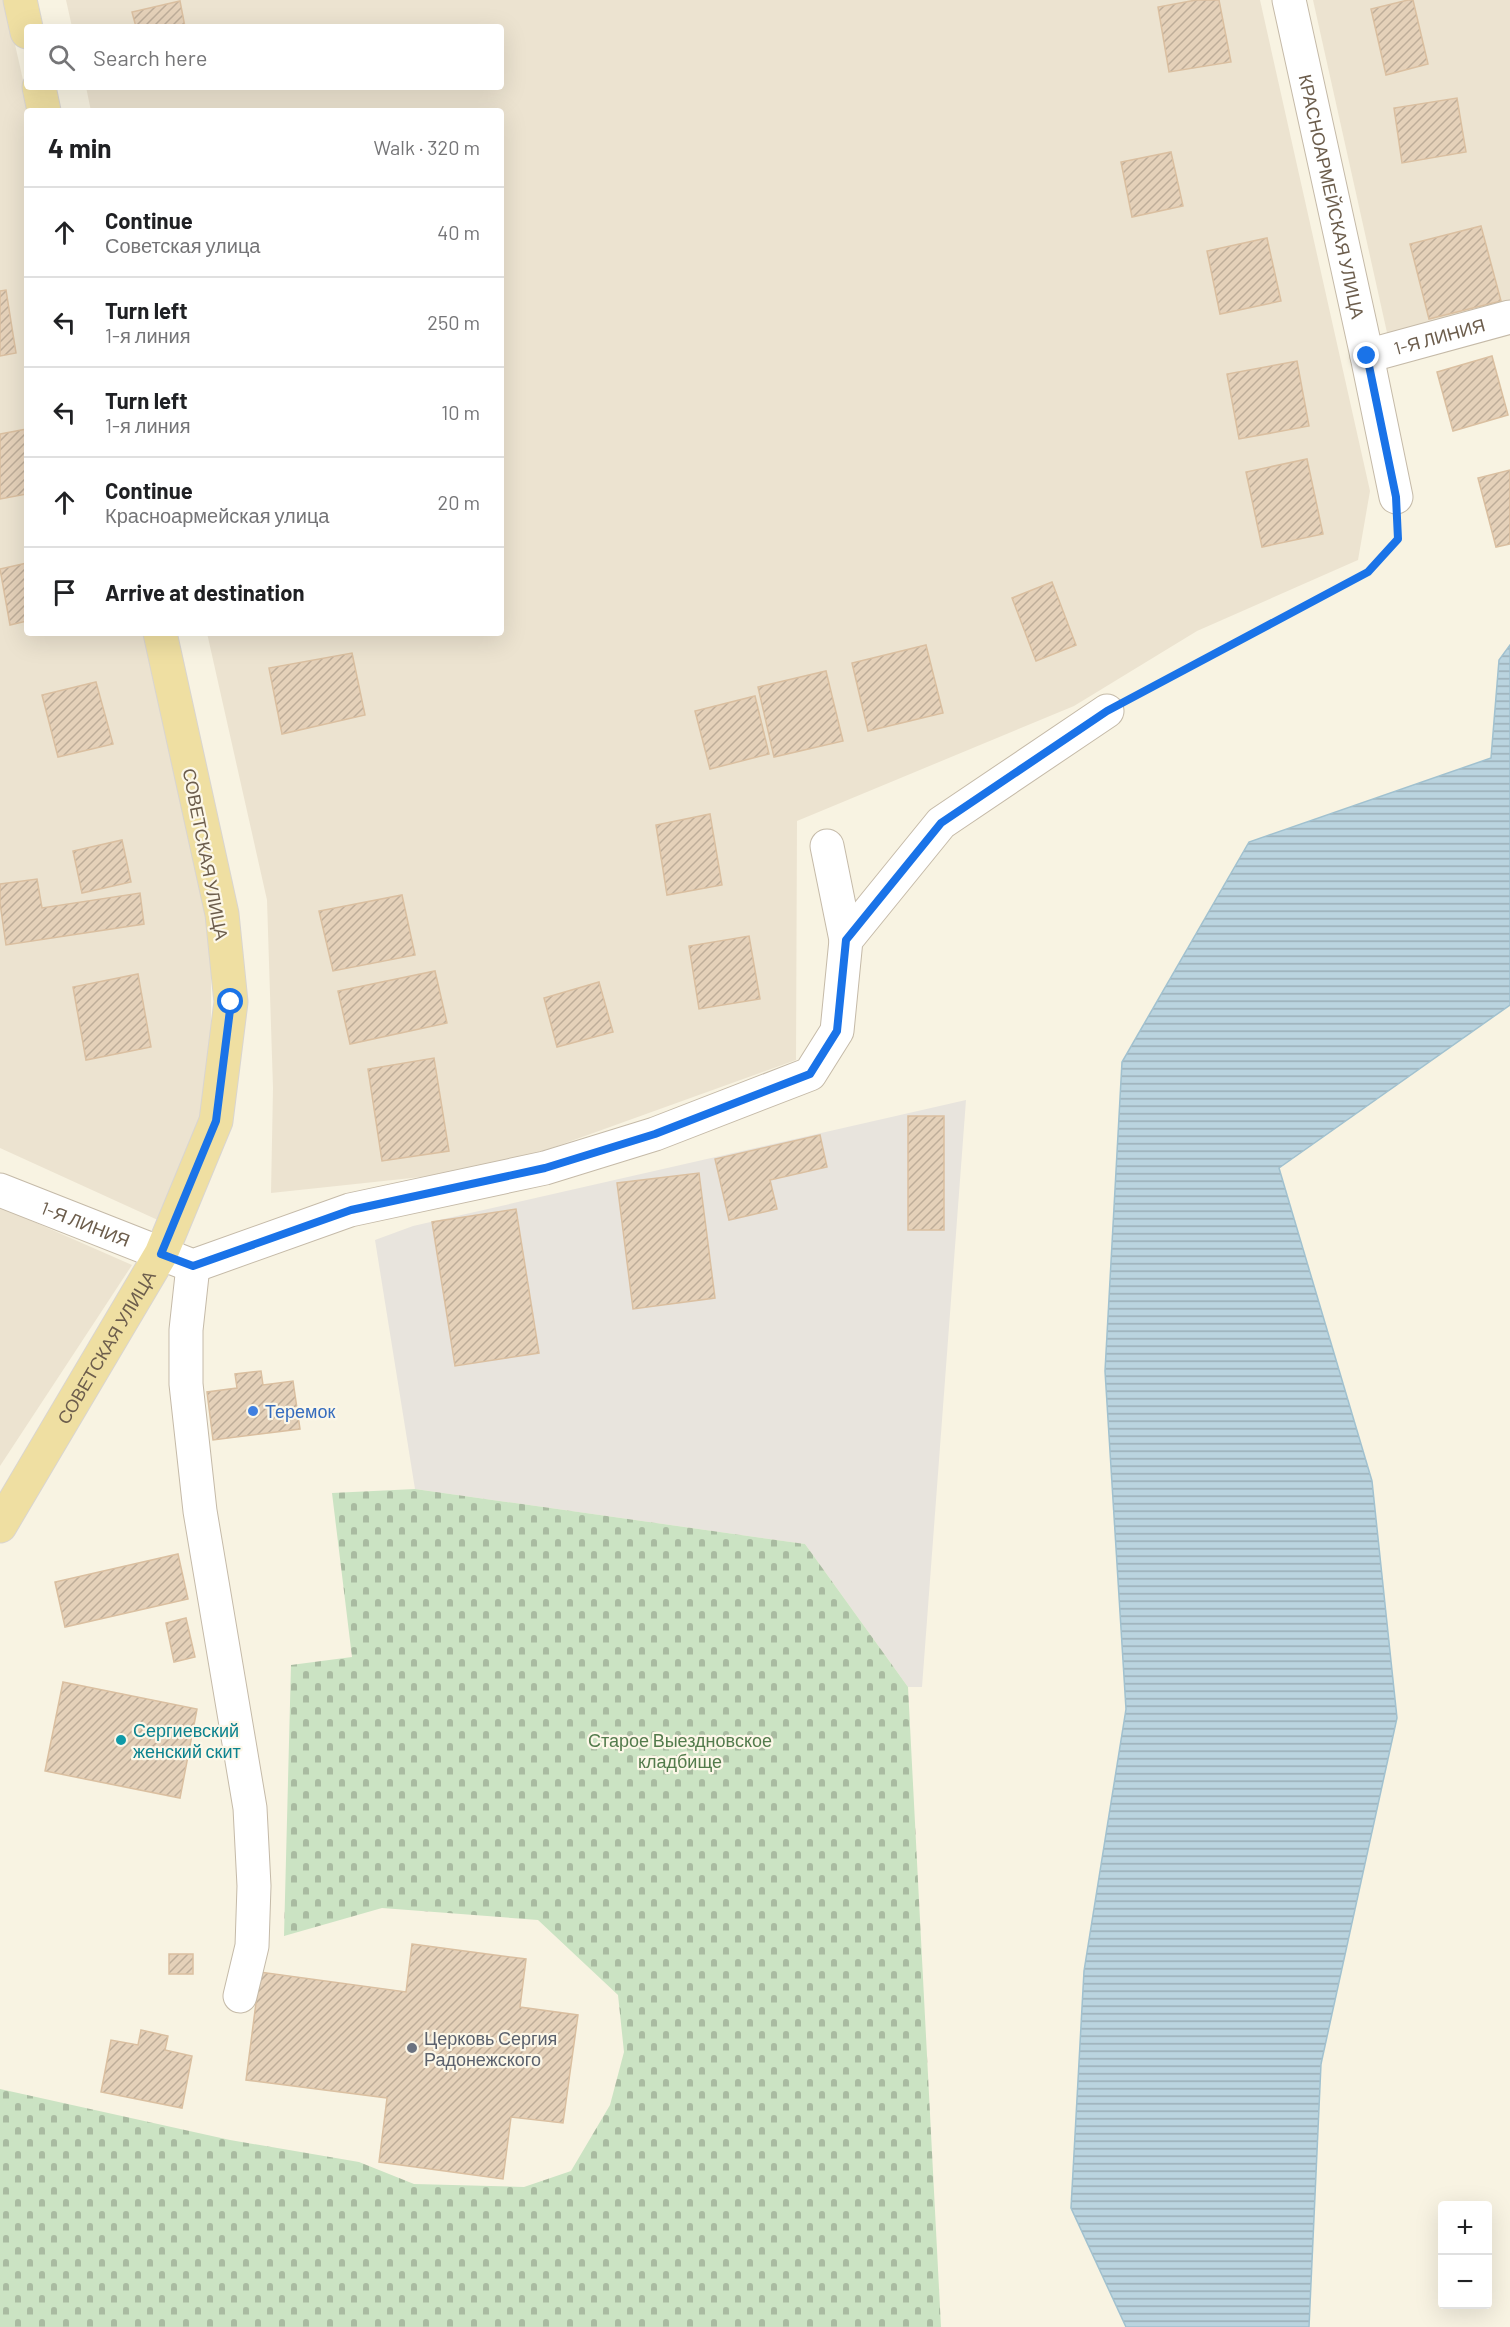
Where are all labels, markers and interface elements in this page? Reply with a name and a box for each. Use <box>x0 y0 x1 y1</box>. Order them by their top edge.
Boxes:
search box <box>24 24 504 90</box>
icon: search <box>45 41 78 74</box>
text: Search here <box>93 44 207 70</box>
street label: КРАСНОАРМЕЙСКАЯ УЛИЦА <box>1295 72 1369 321</box>
text: 4 min <box>48 132 112 163</box>
text: Walk · 320 m <box>373 135 480 159</box>
text: Continue <box>105 207 193 233</box>
icon: ahead <box>48 216 81 249</box>
text: 40 m <box>437 220 480 244</box>
text: Советская улица <box>105 233 260 257</box>
text: Turn left <box>105 297 188 323</box>
icon: left <box>48 306 81 339</box>
text: 250 m <box>427 310 480 334</box>
street label: 1-Я ЛИНИЯ <box>1391 313 1487 359</box>
text: 1-я линия <box>105 323 191 347</box>
route end <box>1353 342 1379 368</box>
text: Turn left <box>105 387 188 413</box>
icon: left <box>48 396 81 429</box>
text: 10 m <box>441 400 480 424</box>
text: 1-я линия <box>105 413 191 437</box>
text: Continue <box>105 477 193 503</box>
icon: ahead <box>48 486 81 519</box>
text: 20 m <box>437 490 480 514</box>
text: Красноармейская улица <box>105 503 329 527</box>
icon: arrive <box>48 576 81 609</box>
text: Arrive at destination <box>105 579 304 605</box>
street label: СОВЕТСКАЯ УЛИЦА <box>179 766 233 942</box>
route start <box>217 988 243 1014</box>
street label: 1-Я ЛИНИЯ <box>38 1196 133 1251</box>
street label: СОВЕТСКАЯ УЛИЦА <box>52 1266 160 1428</box>
place label: Теремок <box>265 1400 335 1422</box>
marker: Теремок <box>246 1404 260 1418</box>
place label: Сергиевский женский скит <box>133 1719 241 1762</box>
park label: Старое Выездновское кладбище <box>588 1729 772 1772</box>
marker: Сергиевский женский скит <box>114 1733 128 1747</box>
place label: Церковь Сергия Радонежского <box>424 2027 557 2070</box>
marker: Церковь Сергия Радонежского <box>405 2041 419 2055</box>
map controls <box>1438 2201 1492 2309</box>
button: + <box>1438 2201 1492 2255</box>
button: − <box>1438 2255 1492 2309</box>

